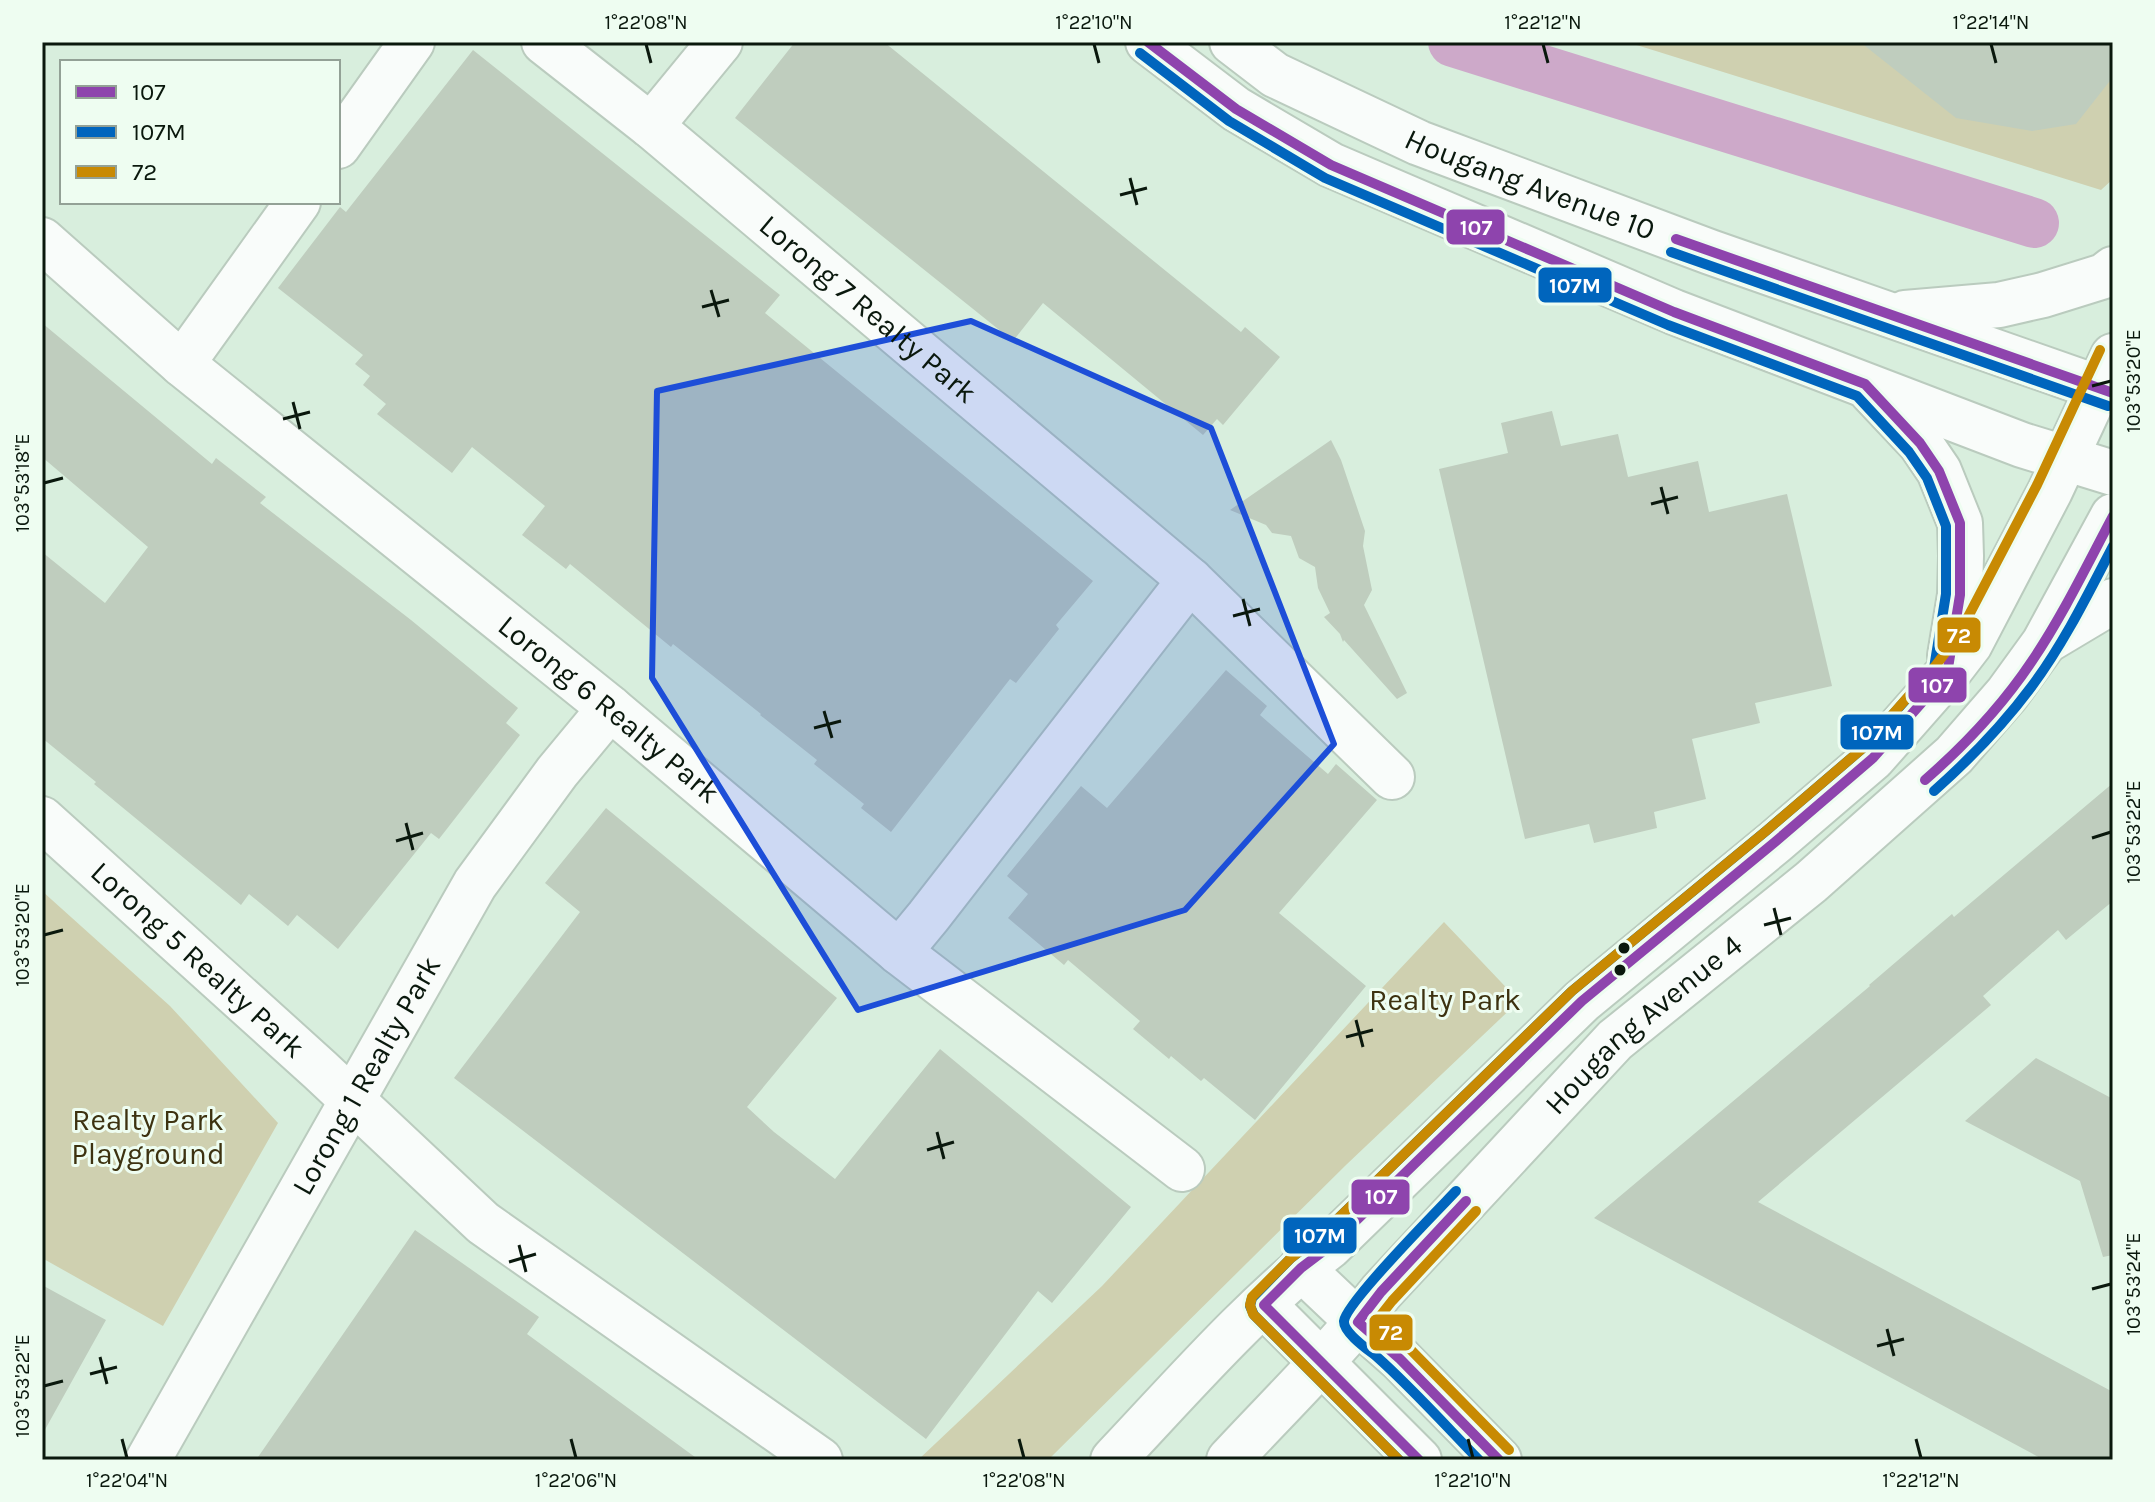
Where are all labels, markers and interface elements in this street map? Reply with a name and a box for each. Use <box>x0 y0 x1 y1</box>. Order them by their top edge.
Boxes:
text: 1°22'08"N <box>604 11 688 34</box>
text: 1°22'10"N <box>1055 11 1133 34</box>
text: 1°22'12"N <box>1504 11 1582 34</box>
text: 1°22'14"N <box>1953 11 2029 34</box>
legend <box>60 60 340 204</box>
text: 107 <box>132 78 165 106</box>
text: 107M <box>132 118 186 146</box>
street label: Hougang Avenue 10 <box>1399 121 1660 248</box>
text: 72 <box>132 158 157 186</box>
street label: Lorong 7 Realty Park <box>752 207 984 411</box>
line badge: 107 <box>1445 208 1506 246</box>
text: 107 <box>1460 215 1492 241</box>
line badge: 107M <box>1537 266 1613 304</box>
text: 107M <box>1549 273 1601 299</box>
text: 103°53'20"E <box>2122 329 2145 433</box>
text: 103°53'18"E <box>11 433 34 533</box>
street label: Lorong 6 Realty Park <box>491 607 727 811</box>
line badge: 72 <box>1936 616 1982 654</box>
text: 72 <box>1947 623 1971 649</box>
line badge: 107 <box>1907 666 1968 704</box>
text: 107 <box>1921 673 1953 699</box>
line badge: 107M <box>1839 713 1915 751</box>
text: 107M <box>1851 720 1903 746</box>
text: 103°53'22"E <box>2122 780 2145 884</box>
street label: Lorong 5 Realty Park <box>83 854 312 1066</box>
text: 103°53'20"E <box>11 883 34 987</box>
street label: Hougang Avenue 4 <box>1537 927 1749 1122</box>
unlabelled marker <box>1616 940 1632 956</box>
street label: Lorong 1 Realty Park <box>284 950 448 1201</box>
unlabelled marker <box>1612 962 1628 978</box>
park label: Realty Park <box>1369 982 1521 1018</box>
park label: Realty Park Playground <box>71 1102 225 1172</box>
line badge: 107 <box>1350 1178 1411 1216</box>
text: 107 <box>1365 1184 1397 1210</box>
line badge: 107M <box>1282 1216 1358 1255</box>
text: 107M <box>1294 1223 1346 1249</box>
text: 103°53'24"E <box>2122 1233 2145 1336</box>
line badge: 72 <box>1368 1313 1414 1352</box>
text: 72 <box>1379 1320 1403 1346</box>
text: 103°53'22"E <box>11 1334 34 1438</box>
text: 1°22'04"N <box>86 1469 168 1492</box>
text: 1°22'06"N <box>535 1469 617 1492</box>
text: 1°22'08"N <box>982 1469 1066 1492</box>
text: 1°22'10"N <box>1434 1469 1512 1492</box>
text: 1°22'12"N <box>1882 1469 1960 1492</box>

